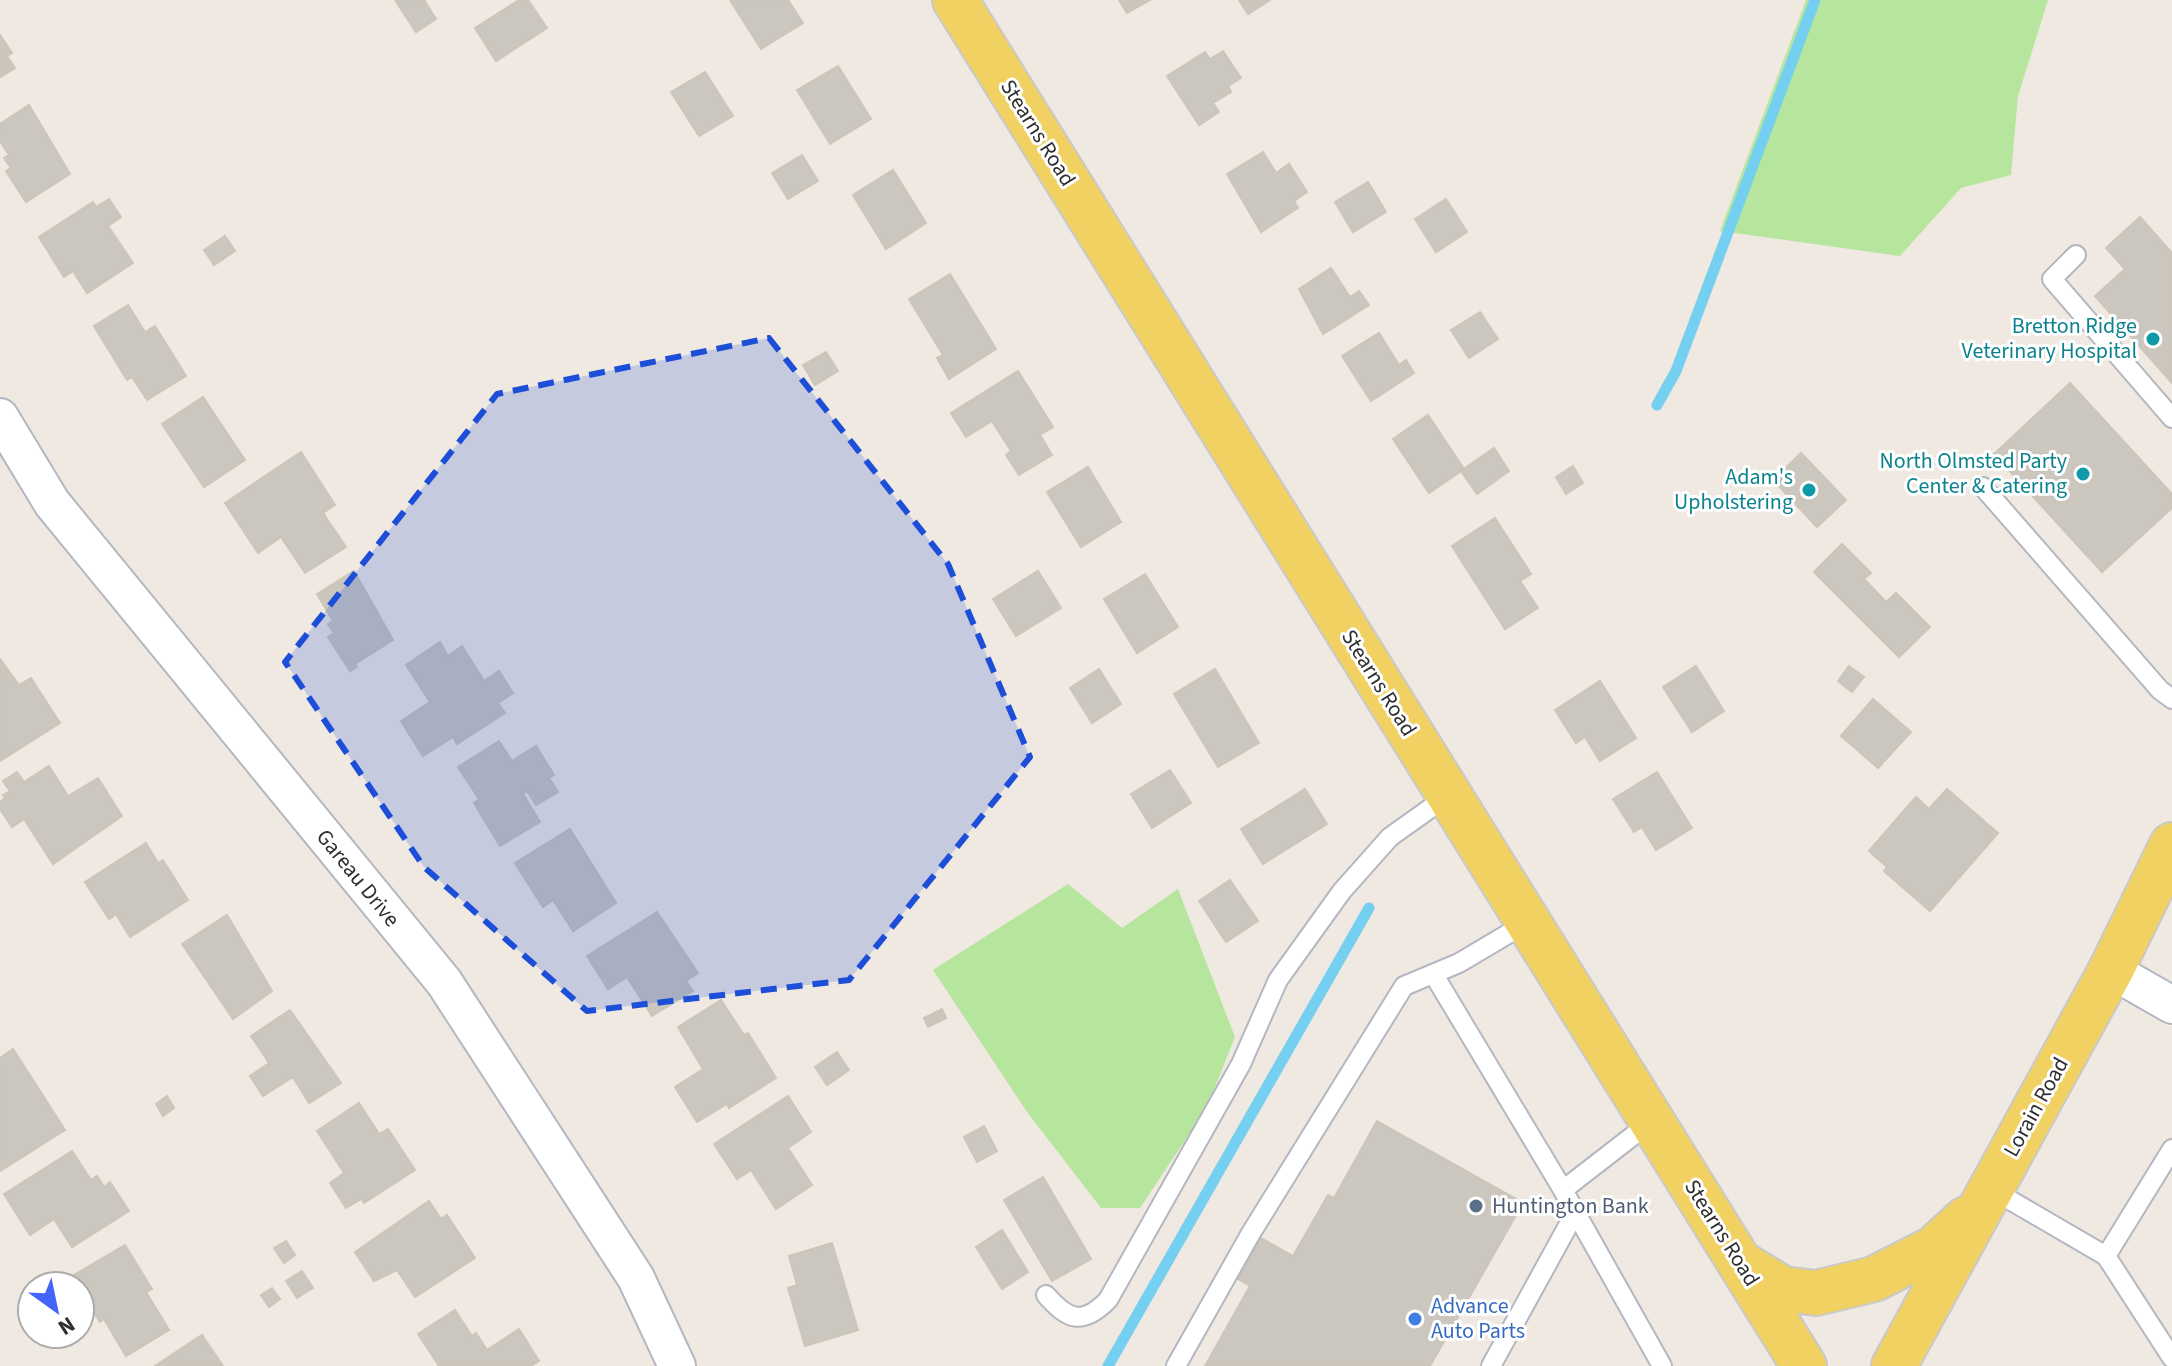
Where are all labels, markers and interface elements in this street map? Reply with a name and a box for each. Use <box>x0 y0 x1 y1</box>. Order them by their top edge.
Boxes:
street label: Stearns Road <box>992 73 1084 193</box>
place label: Bretton Ridge Veterinary Hospital <box>1962 310 2137 367</box>
marker: Bretton Ridge Veterinary Hospital <box>2144 330 2162 348</box>
place label: North Olmsted Party Center & Catering <box>1880 445 2068 502</box>
place label: Adam's Upholstering <box>1674 461 1793 518</box>
marker: North Olmsted Party Center & Catering <box>2074 465 2092 483</box>
marker: Adam's Upholstering <box>1800 481 1818 499</box>
street label: Stearns Road <box>1333 623 1425 743</box>
street label: Gareau Drive <box>308 822 408 934</box>
street label: Lorain Road <box>1995 1051 2077 1163</box>
street label: Stearns Road <box>1676 1173 1768 1293</box>
place label: Huntington Bank <box>1492 1190 1649 1222</box>
marker: Huntington Bank <box>1467 1197 1485 1215</box>
north arrow <box>16 1270 96 1350</box>
place label: Advance Auto Parts <box>1431 1290 1525 1347</box>
text: N <box>51 1309 81 1343</box>
marker: Advance Auto Parts <box>1406 1310 1424 1328</box>

